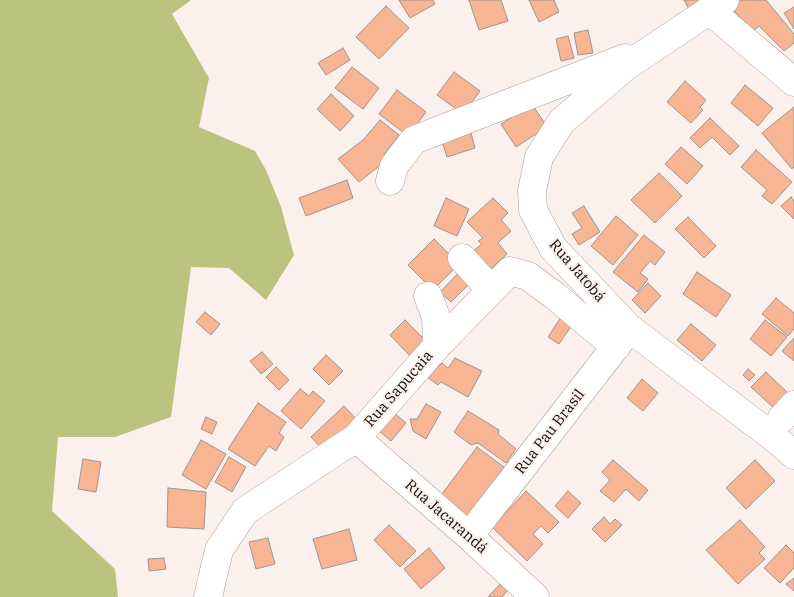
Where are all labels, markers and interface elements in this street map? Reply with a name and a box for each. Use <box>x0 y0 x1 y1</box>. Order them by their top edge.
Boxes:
street label: Rua Jatobá <box>545 236 609 306</box>
street label: Rua Sapucaia <box>361 347 437 431</box>
street label: Rua Pau Brasil <box>511 386 589 478</box>
street label: Rua Jacarandá <box>401 476 491 558</box>

